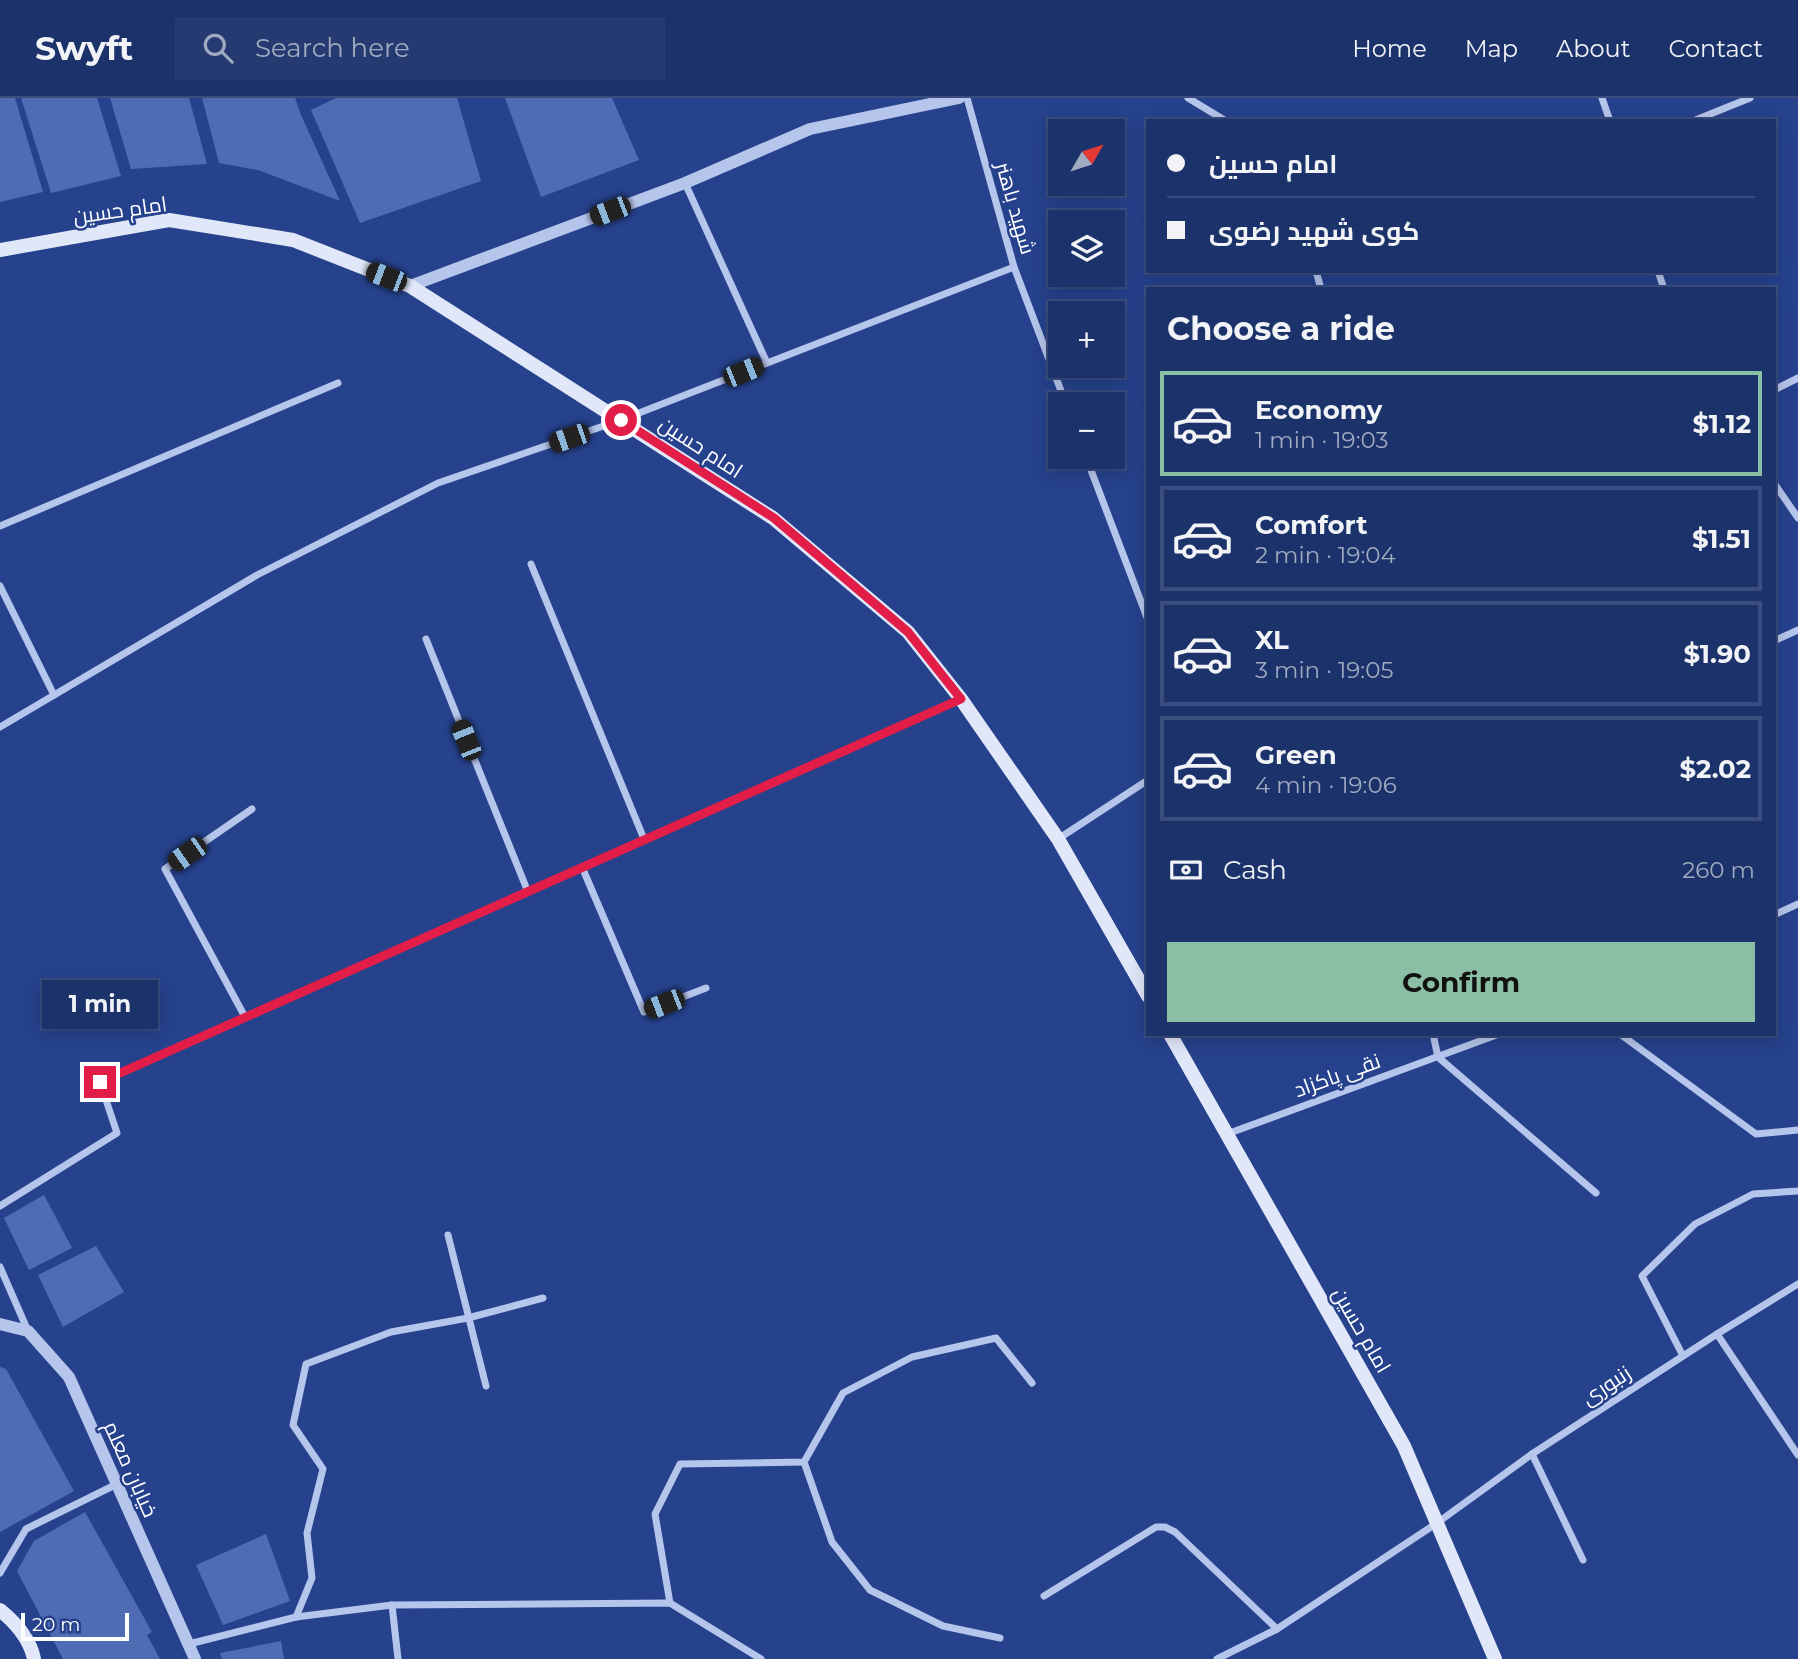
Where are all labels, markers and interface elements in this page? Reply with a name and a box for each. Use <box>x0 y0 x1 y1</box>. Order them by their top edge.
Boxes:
search box <box>175 17 665 80</box>
text: Swyft <box>35 28 133 68</box>
icon: search <box>199 29 237 67</box>
text: Search here <box>255 32 410 64</box>
text: Home <box>1352 34 1427 63</box>
text: Map <box>1465 34 1518 63</box>
text: About <box>1556 34 1630 63</box>
text: Contact <box>1668 34 1763 63</box>
north arrow <box>1048 119 1125 196</box>
map controls <box>1048 119 1125 469</box>
text: امام حسین <box>1209 148 1337 180</box>
street label: شهید باهنر <box>990 158 1041 257</box>
street label: امام حسین <box>71 191 169 231</box>
car <box>587 194 634 228</box>
button: layers <box>1048 210 1125 287</box>
text: کوی شهید رضوی <box>1209 215 1420 247</box>
car <box>363 260 410 294</box>
button: + <box>1048 301 1125 378</box>
text: Choose a ride <box>1167 309 1395 348</box>
car <box>720 354 767 390</box>
button: − <box>1048 392 1125 469</box>
icon: car <box>1171 392 1234 455</box>
text: Economy <box>1255 394 1382 426</box>
route start <box>605 404 637 436</box>
text: $1.12 <box>1693 408 1751 440</box>
street label: امام حسین <box>653 411 747 485</box>
car <box>546 421 593 455</box>
text: 1 min · 19:03 <box>1255 426 1388 454</box>
icon: car <box>1171 507 1234 570</box>
text: Comfort <box>1255 509 1367 541</box>
text: $1.51 <box>1692 523 1751 555</box>
text: 2 min · 19:04 <box>1255 541 1396 569</box>
icon: car <box>1171 622 1234 685</box>
text: XL <box>1255 624 1289 656</box>
text: $1.90 <box>1683 638 1751 670</box>
text: 3 min · 19:05 <box>1255 656 1393 684</box>
car <box>449 717 484 763</box>
icon: car <box>1171 737 1234 800</box>
text: Green <box>1255 739 1337 771</box>
text: $2.02 <box>1679 753 1751 785</box>
text: 4 min · 19:06 <box>1255 771 1397 799</box>
car <box>164 833 211 875</box>
icon: cash <box>1167 851 1205 889</box>
text: Cash <box>1223 854 1287 886</box>
text: 260 m <box>1682 856 1755 884</box>
button: Confirm <box>1167 942 1755 1022</box>
callout: 1 min <box>42 981 158 1030</box>
car <box>641 987 688 1021</box>
text: 1 min <box>69 990 131 1018</box>
street label: نقی پاکزاد <box>1290 1048 1384 1104</box>
route end <box>84 1066 116 1098</box>
street label: امام حسین <box>1326 1283 1396 1378</box>
street label: زنبوری <box>1577 1360 1636 1411</box>
street label: خیابان معلم <box>97 1417 163 1522</box>
scale bar <box>21 1610 130 1642</box>
text: 20 m <box>32 1613 80 1636</box>

